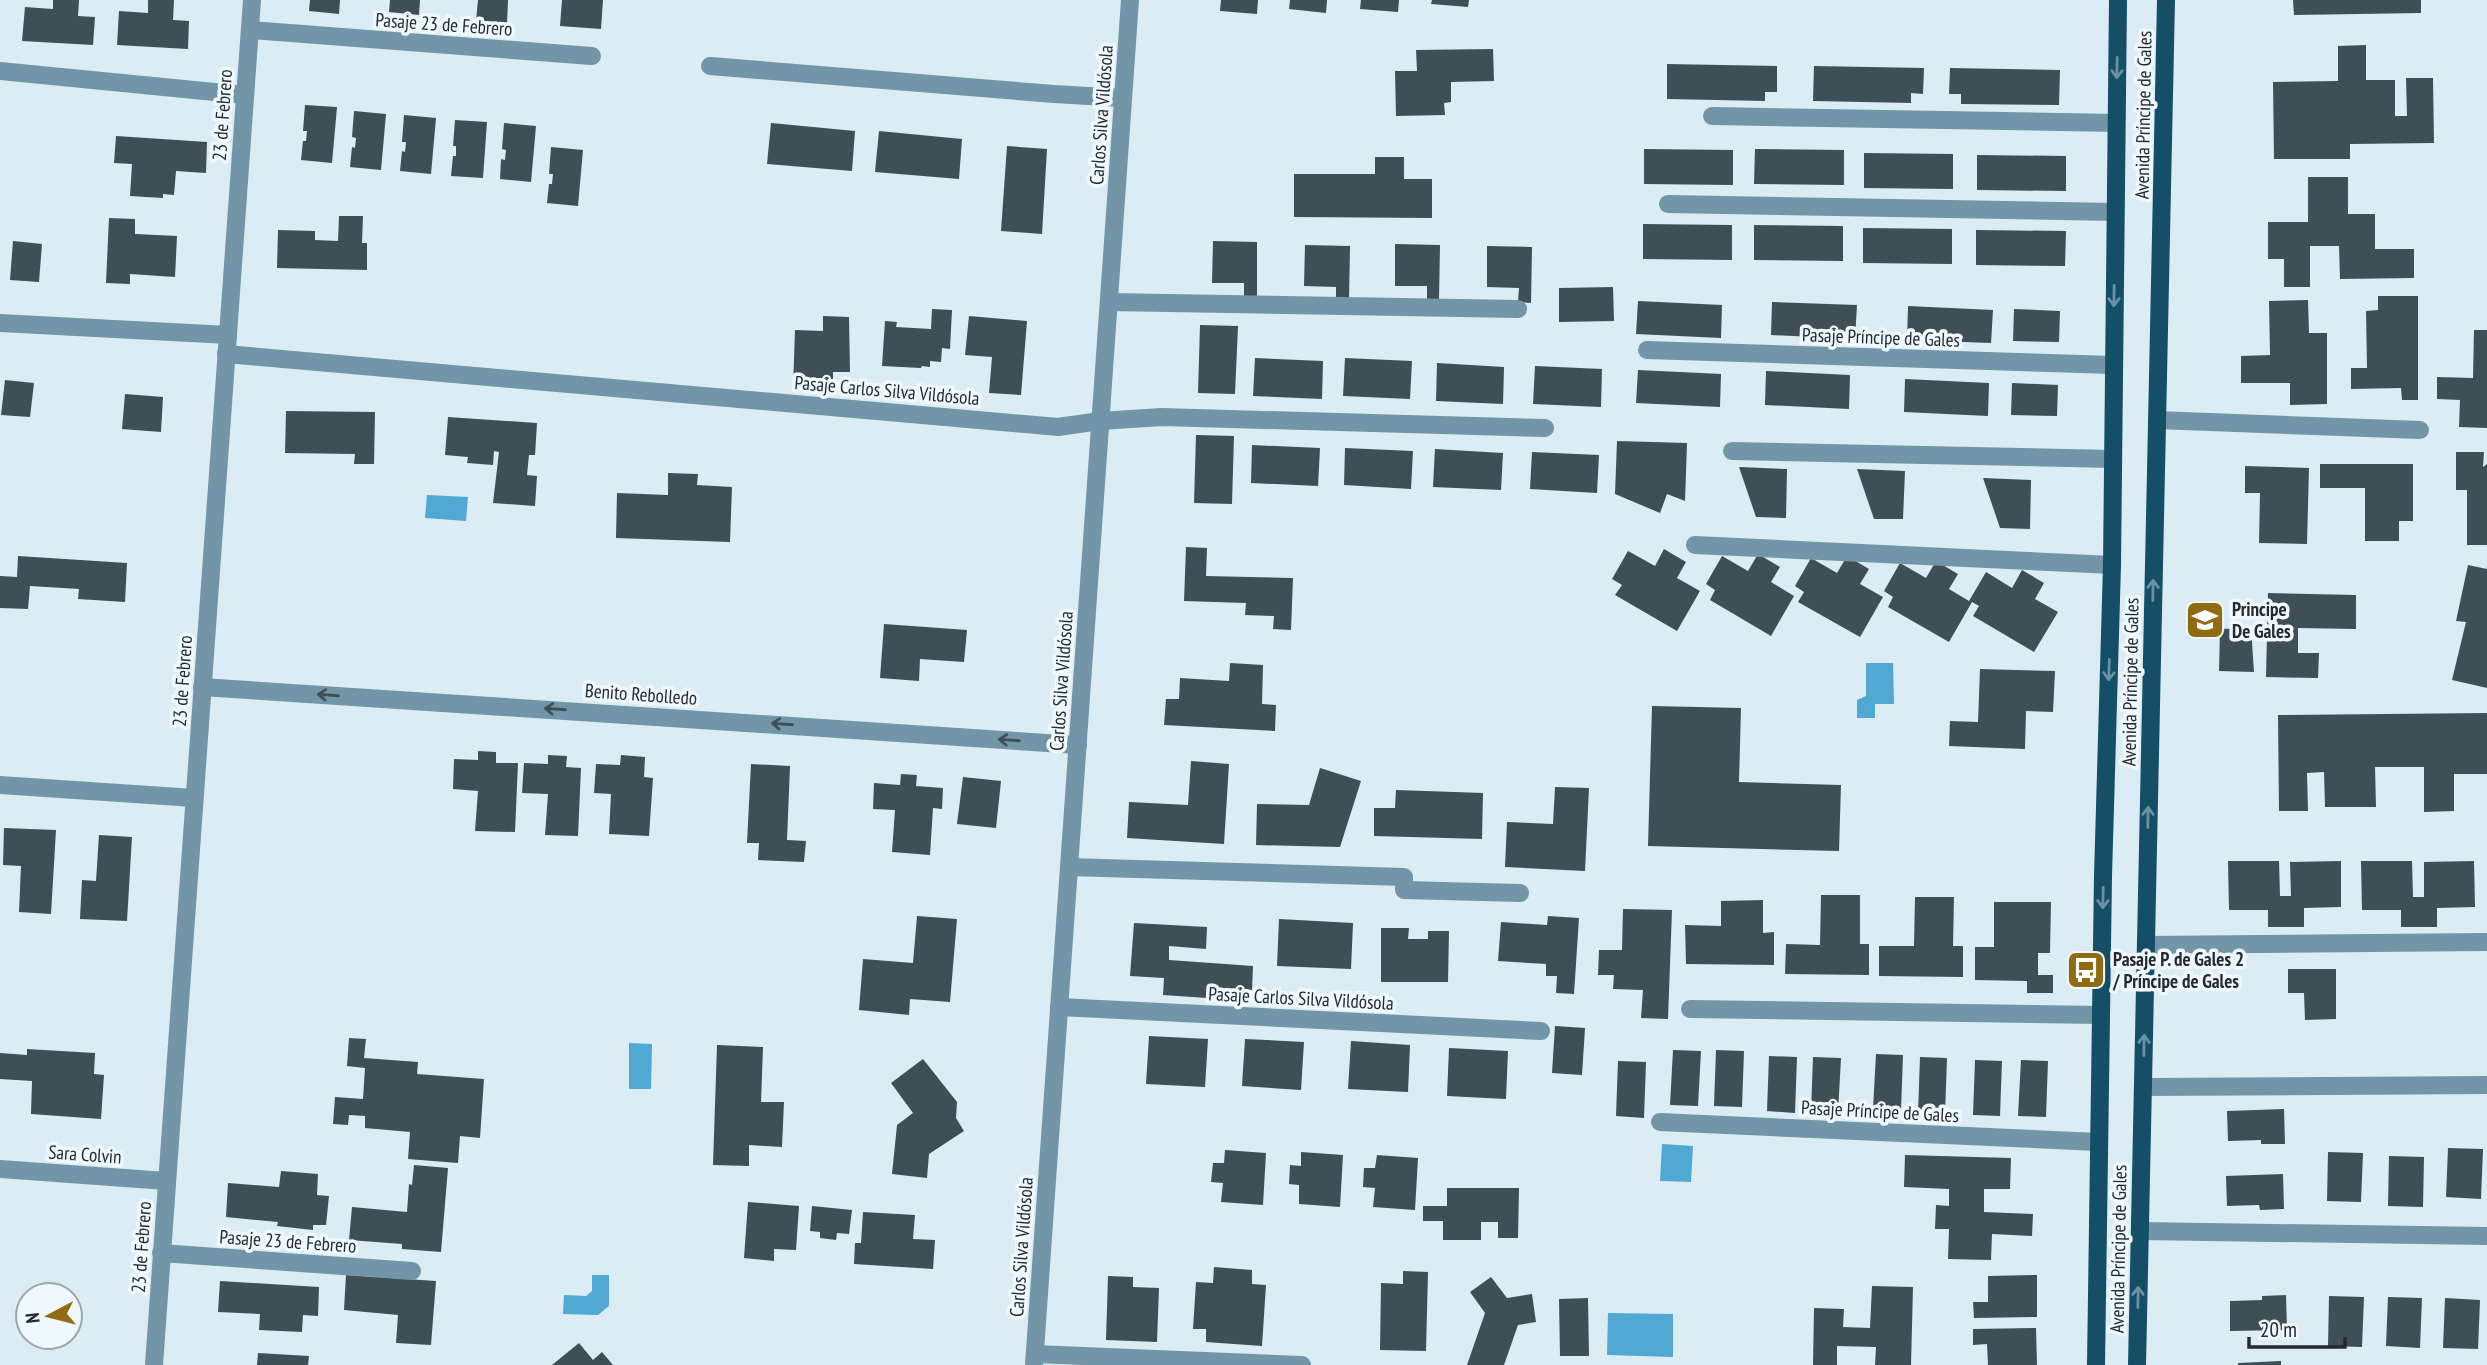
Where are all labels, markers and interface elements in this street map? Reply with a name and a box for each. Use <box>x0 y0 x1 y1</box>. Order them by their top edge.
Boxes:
street label: Pasaje 23 de Febrero <box>375 7 513 41</box>
street label: Avenida Príncipe de Gales <box>2130 31 2156 199</box>
street label: Carlos Silva Vildósola <box>1084 44 1118 186</box>
one-way arrow <box>2110 56 2124 79</box>
street label: 23 de Febrero <box>207 68 237 162</box>
one-way arrow <box>2107 284 2121 307</box>
street label: Pasaje Príncipe de Gales <box>1802 322 1960 352</box>
street label: Pasaje Carlos Silva Vildósola <box>793 370 981 410</box>
one-way arrow <box>2147 579 2160 602</box>
place label: Principe De Gales <box>2232 597 2291 643</box>
street label: Avenida Príncipe de Gales <box>2117 598 2143 766</box>
school or university icon: Principe De Gales <box>2184 599 2226 641</box>
street label: Carlos Silva Vildósola <box>1044 610 1078 752</box>
street label: 23 de Febrero <box>167 634 197 728</box>
one-way arrow <box>2102 658 2116 681</box>
street label: Benito Rebolledo <box>584 678 698 710</box>
one-way arrow <box>318 688 340 701</box>
one-way arrow <box>544 703 567 716</box>
one-way arrow <box>771 718 794 731</box>
one-way arrow <box>999 733 1021 746</box>
one-way arrow <box>2142 806 2155 829</box>
one-way arrow <box>2096 886 2110 909</box>
place label: Pasaje P. de Gales 2 / Príncipe de Gales <box>2112 947 2244 993</box>
bus stop icon: Pasaje P. de Gales 2 / Príncipe de Gales <box>2065 949 2107 991</box>
street label: Pasaje Carlos Silva Vildósola <box>1208 981 1394 1015</box>
one-way arrow <box>2137 1034 2151 1057</box>
street label: Pasaje Príncipe de Gales <box>1800 1095 1960 1127</box>
street label: Sara Colvin <box>48 1139 122 1169</box>
street label: Avenida Príncipe de Gales <box>2105 1165 2131 1333</box>
street label: Carlos Silva Vildósola <box>1004 1176 1038 1318</box>
street label: 23 de Febrero <box>126 1200 156 1294</box>
street label: Pasaje 23 de Febrero <box>219 1224 357 1258</box>
north arrow <box>14 1281 84 1351</box>
one-way arrow <box>2132 1286 2145 1309</box>
scale bar <box>2249 1306 2345 1350</box>
text: N <box>20 1312 45 1325</box>
text: 20 m <box>2260 1316 2297 1343</box>

